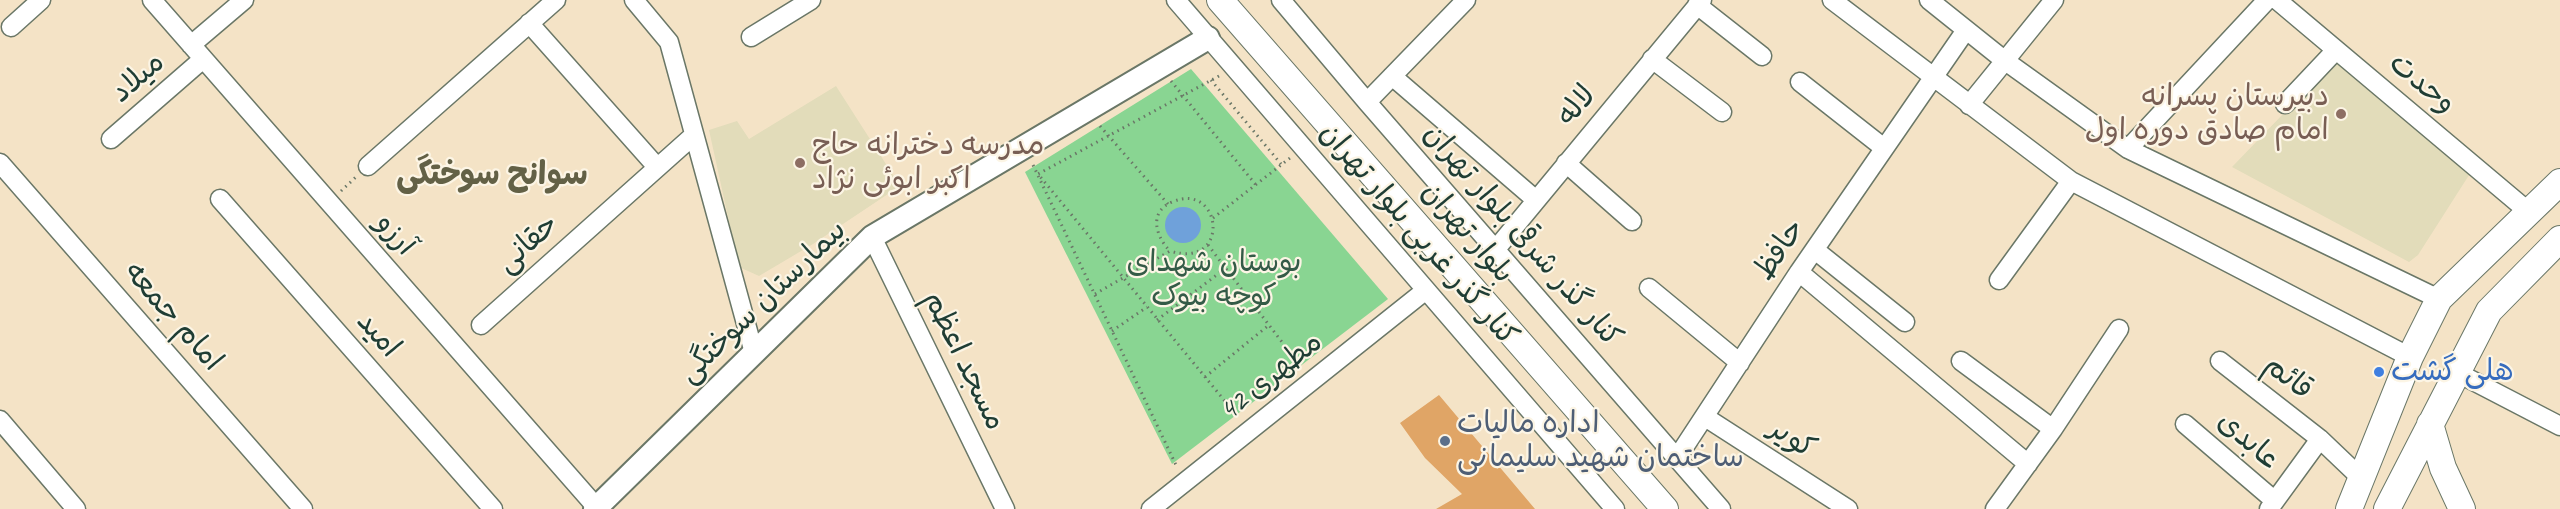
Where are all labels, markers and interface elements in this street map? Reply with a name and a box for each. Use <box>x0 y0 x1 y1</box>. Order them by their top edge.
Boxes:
street label: میلاد <box>104 45 172 111</box>
street label: وحدت <box>2381 46 2463 122</box>
street label: لاله <box>1550 78 1604 134</box>
place label: دبیرستان پسرانه امام صادق دوره اول <box>2085 79 2329 150</box>
marker: دبیرستان پسرانه امام صادق دوره اول <box>2334 107 2348 121</box>
street label: کنار گذر غربی بلوار تهران <box>1311 116 1525 354</box>
street label: کنار گذر شرقی بلوار تهران <box>1415 117 1629 355</box>
place label: مدرسه دخترانه حاج اکبر ابوئی نژاد <box>812 128 1044 198</box>
marker: مدرسه دخترانه حاج اکبر ابوئی نژاد <box>793 156 807 170</box>
district label: سوانح سوختگی <box>396 157 588 195</box>
street label: بلوار تهران <box>1413 175 1521 291</box>
street label: آرزو <box>367 207 423 263</box>
street label: حقانی <box>489 207 567 281</box>
street label: بیمارستان سوختگی <box>671 213 855 391</box>
street label: حافظ <box>1747 213 1813 287</box>
park label: بوستان شهدای کوچه بیوک <box>1126 245 1302 316</box>
street label: امام جمعه <box>116 255 230 379</box>
street label: مسجد اعظم <box>915 286 1013 436</box>
street label: امید <box>348 305 408 365</box>
street label: مطهری 42 <box>1212 325 1330 429</box>
street label: قائم <box>2256 348 2320 408</box>
place label: هلى گشت <box>2391 354 2514 390</box>
marker: هلى گشت <box>2372 365 2386 379</box>
street label: عابدی <box>2209 404 2287 478</box>
place label: اداره مالیات ساختمان شهید سلیمانی <box>1457 406 1744 476</box>
street label: کویر <box>1762 411 1822 467</box>
marker: اداره مالیات ساختمان شهید سلیمانی <box>1438 434 1452 448</box>

